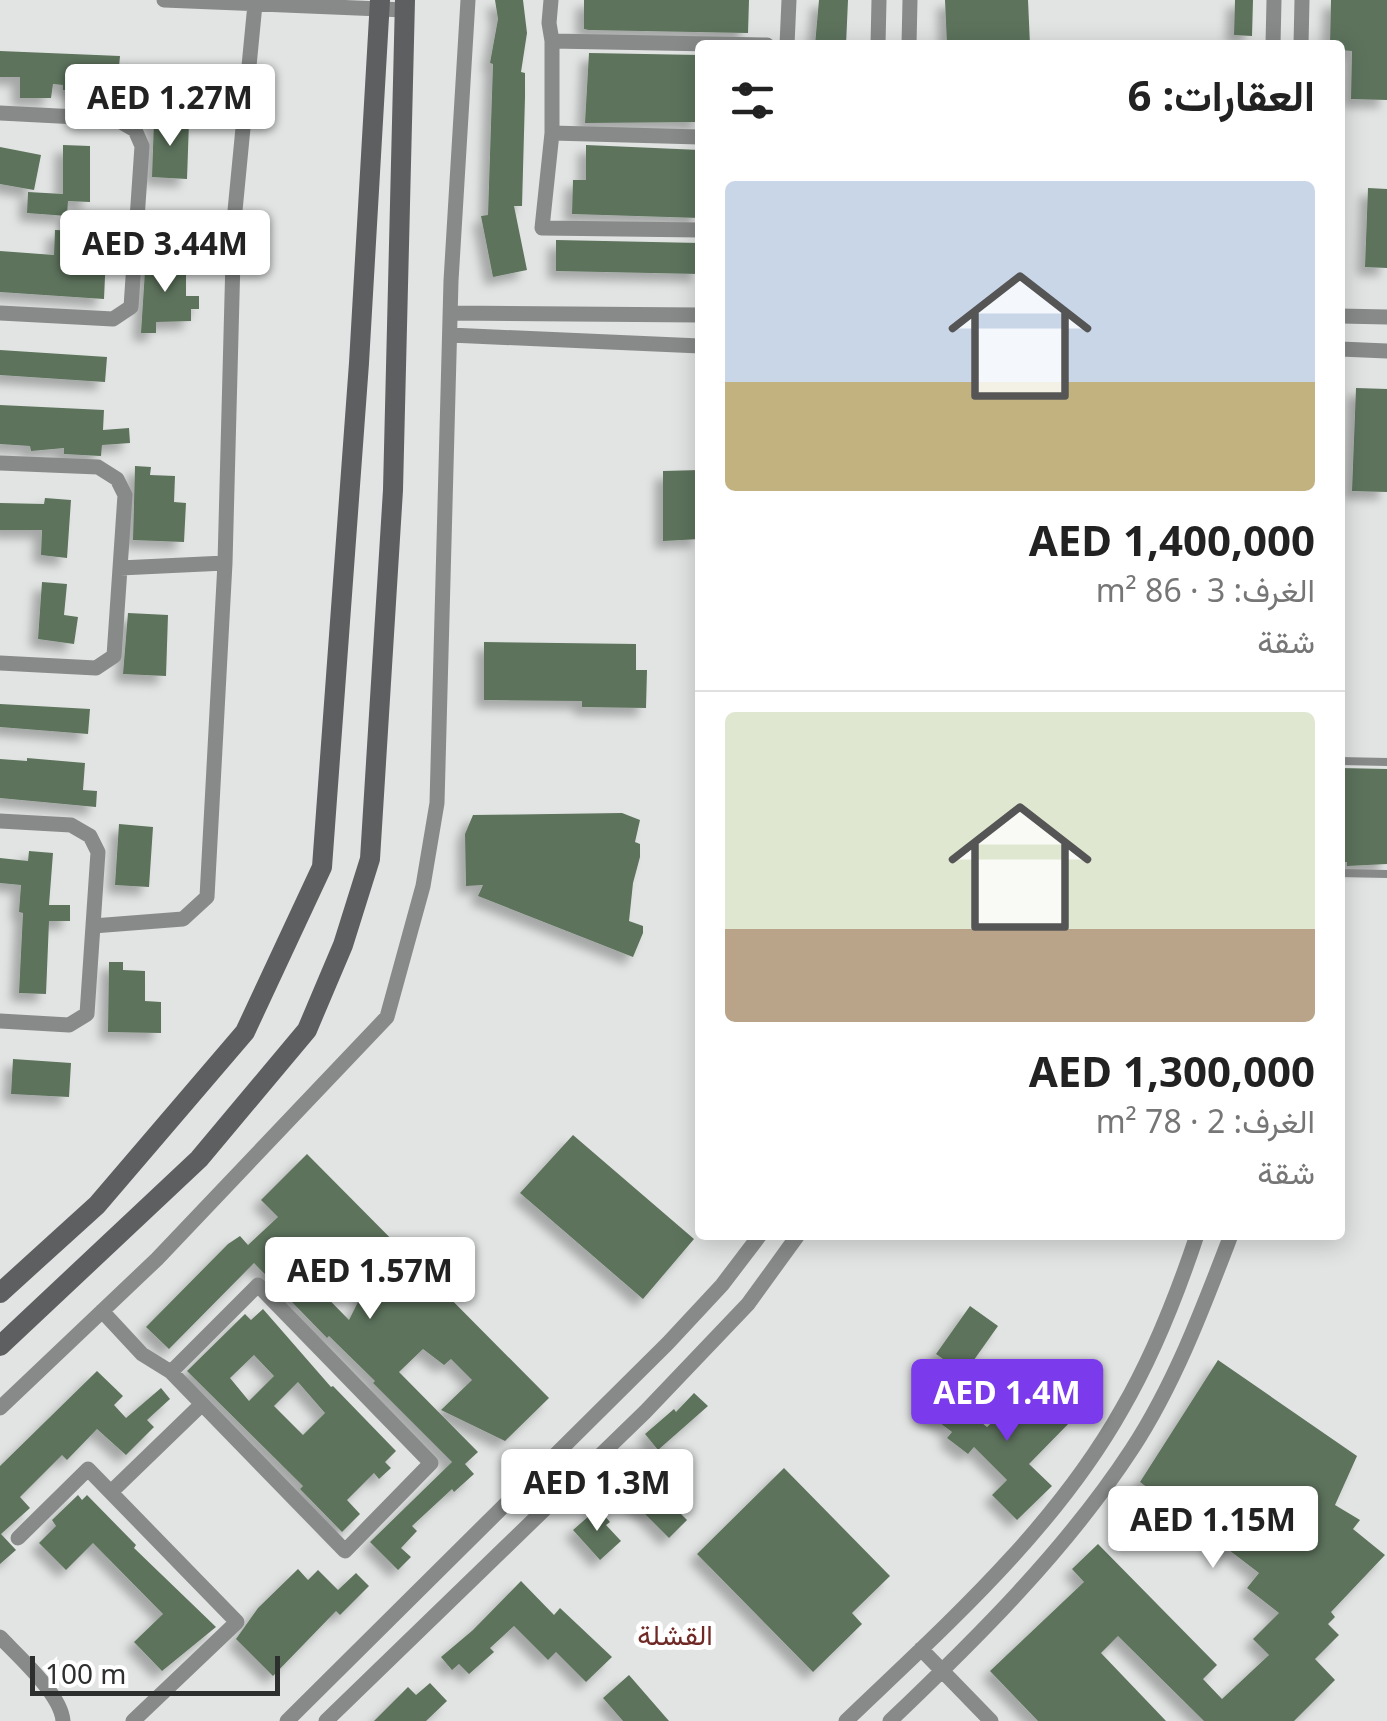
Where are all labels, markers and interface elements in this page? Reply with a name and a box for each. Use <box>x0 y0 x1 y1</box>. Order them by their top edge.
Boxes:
pin: AED 1.27M <box>56 64 284 149</box>
text: العقارات: 6 <box>1127 66 1315 123</box>
icon: filters <box>725 73 780 128</box>
text: AED 1.27M <box>87 75 253 118</box>
pin: AED 3.44M <box>51 210 279 295</box>
text: AED 3.44M <box>82 221 248 264</box>
icon: home <box>930 246 1110 426</box>
text: AED 1,400,000 <box>1029 511 1315 568</box>
text: الغرف: 3 · 86 m² <box>1096 568 1315 611</box>
text: شقة <box>1257 619 1315 662</box>
icon: home <box>930 777 1110 957</box>
text: AED 1,300,000 <box>1029 1042 1315 1099</box>
text: الغرف: 2 · 78 m² <box>1096 1099 1315 1142</box>
text: شقة <box>1257 1150 1315 1193</box>
pin: AED 1.57M <box>256 1237 484 1322</box>
text: AED 1.57M <box>287 1248 453 1291</box>
pin: AED 1.4M <box>904 1359 1110 1444</box>
text: AED 1.4M <box>933 1370 1081 1413</box>
pin: AED 1.3M <box>494 1449 700 1534</box>
text: AED 1.3M <box>523 1460 671 1503</box>
pin: AED 1.15M <box>1099 1486 1327 1571</box>
text: AED 1.15M <box>1130 1497 1296 1540</box>
district label: القشلة <box>637 1615 713 1653</box>
scale bar <box>30 1651 280 1696</box>
text: 100 m <box>45 1654 127 1692</box>

